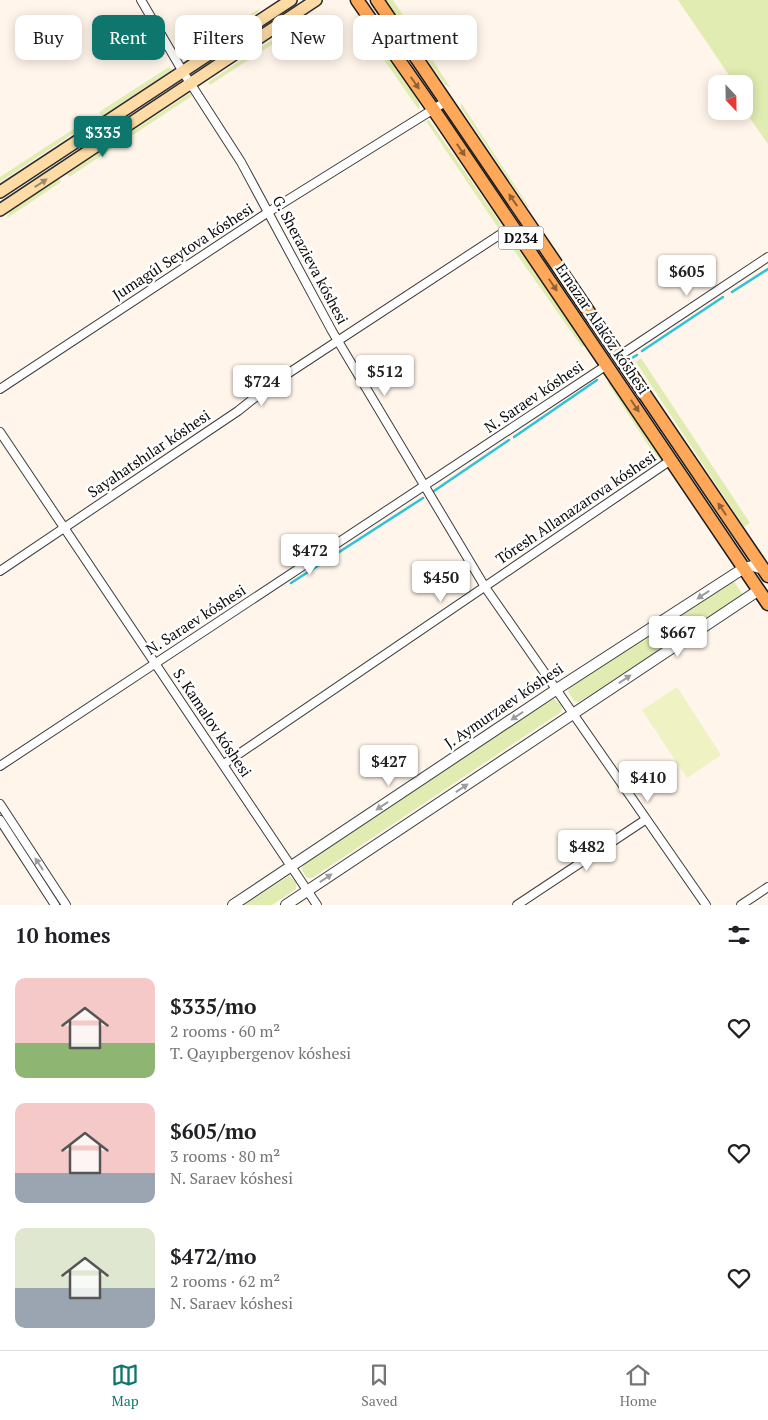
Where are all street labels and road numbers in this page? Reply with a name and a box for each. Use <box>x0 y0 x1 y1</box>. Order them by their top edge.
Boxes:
street label: G. Sherazieva kóshesi <box>269 192 353 327</box>
street label: Jumagúl Seytova kóshesi <box>108 198 257 304</box>
road number: D234 <box>498 227 544 250</box>
street label: Ernazar Alakóz kóshesi <box>552 259 654 398</box>
street label: N. Saraev kóshesi <box>480 356 587 437</box>
street label: Sayahatshılar kóshesi <box>83 405 214 502</box>
street label: Tóresh Allanazarova kóshesi <box>491 446 659 568</box>
street label: N. Saraev kóshesi <box>142 579 249 659</box>
street label: J. Aymurzaev kóshesi <box>440 658 567 752</box>
street label: S. Kamalov kóshesi <box>169 664 257 780</box>

